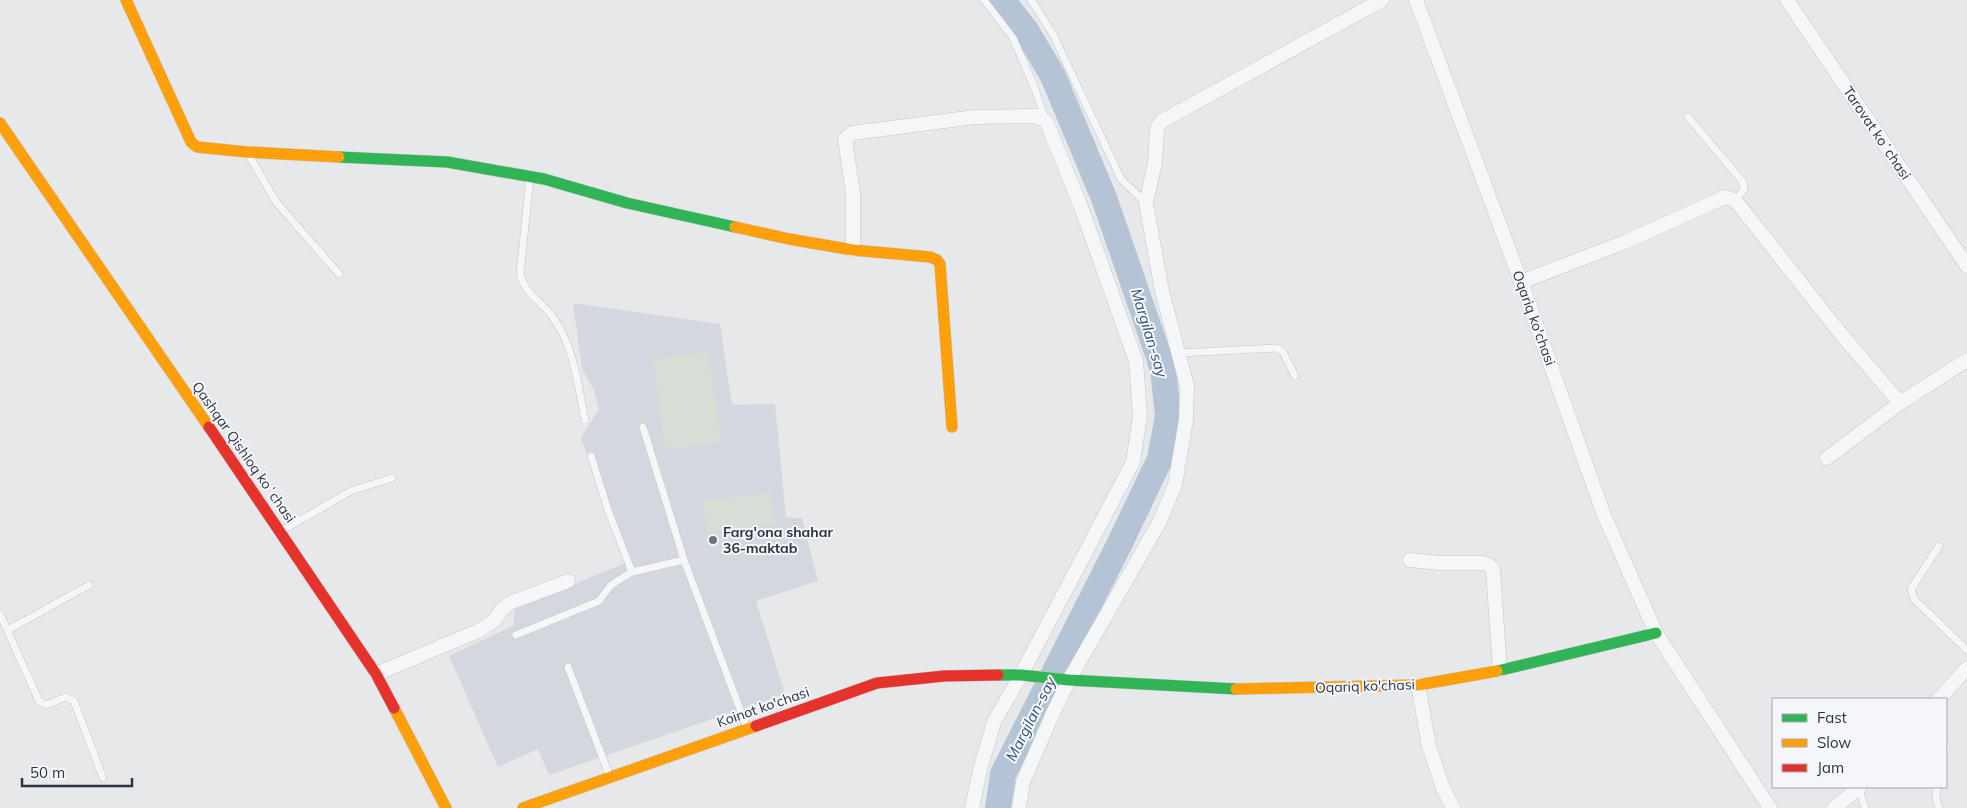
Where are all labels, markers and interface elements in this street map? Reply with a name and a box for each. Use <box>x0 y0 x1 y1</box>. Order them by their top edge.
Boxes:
street label: Tarovat koʻchasi <box>1839 83 1915 183</box>
street label: Oqariq ko'chasi <box>1508 268 1560 368</box>
water label: Margilan-say <box>1127 286 1172 381</box>
street label: Qashqar Qishloq koʻchasi <box>188 378 300 526</box>
place label: Farg'ona shahar 36-maktab <box>723 523 833 557</box>
marker: Farg'ona shahar 36-maktab <box>707 534 719 546</box>
water label: Margilan-say <box>1001 673 1060 764</box>
street label: Oqariq ko'chasi <box>1315 675 1415 697</box>
street label: Koinot ko'chasi <box>714 683 812 731</box>
legend <box>1772 698 1947 788</box>
text: Fast <box>1817 708 1847 727</box>
text: Slow <box>1817 733 1851 752</box>
scale bar <box>22 756 132 788</box>
text: Jam <box>1817 758 1844 777</box>
text: 50 m <box>30 763 65 782</box>

